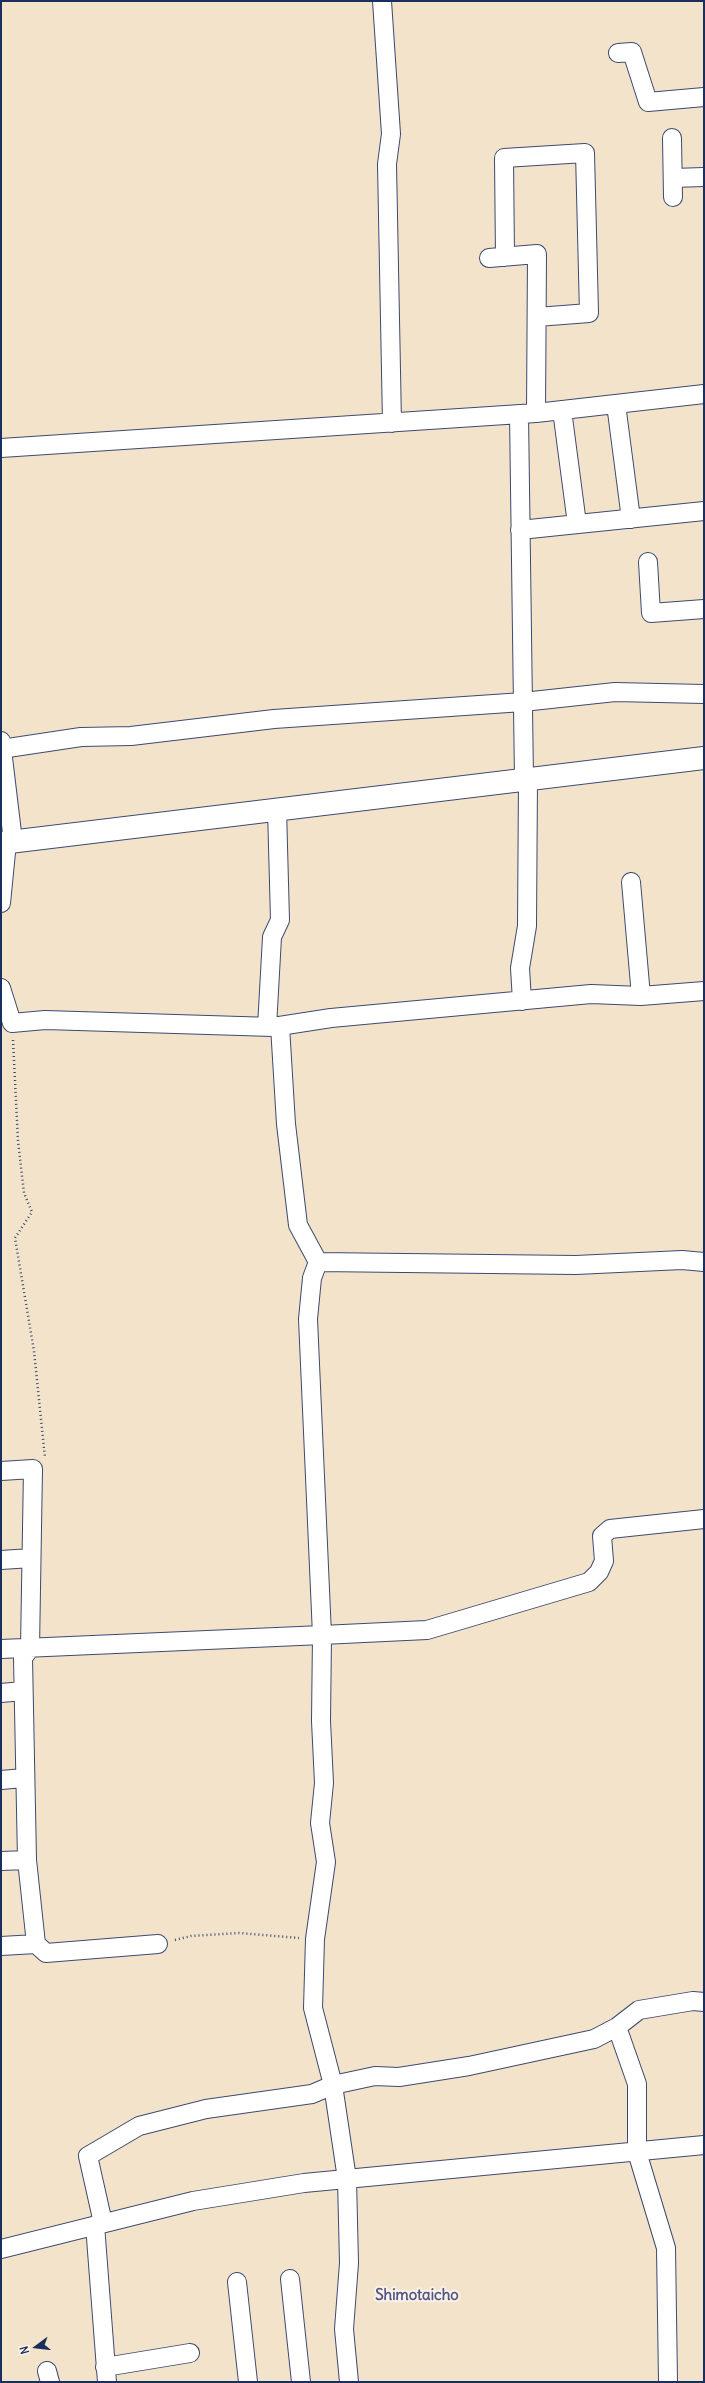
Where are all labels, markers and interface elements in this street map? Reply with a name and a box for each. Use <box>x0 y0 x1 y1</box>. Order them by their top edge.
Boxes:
district label: Shimotaicho <box>375 2287 459 2305</box>
north arrow <box>16 2327 56 2367</box>
text: N <box>17 2345 32 2356</box>

